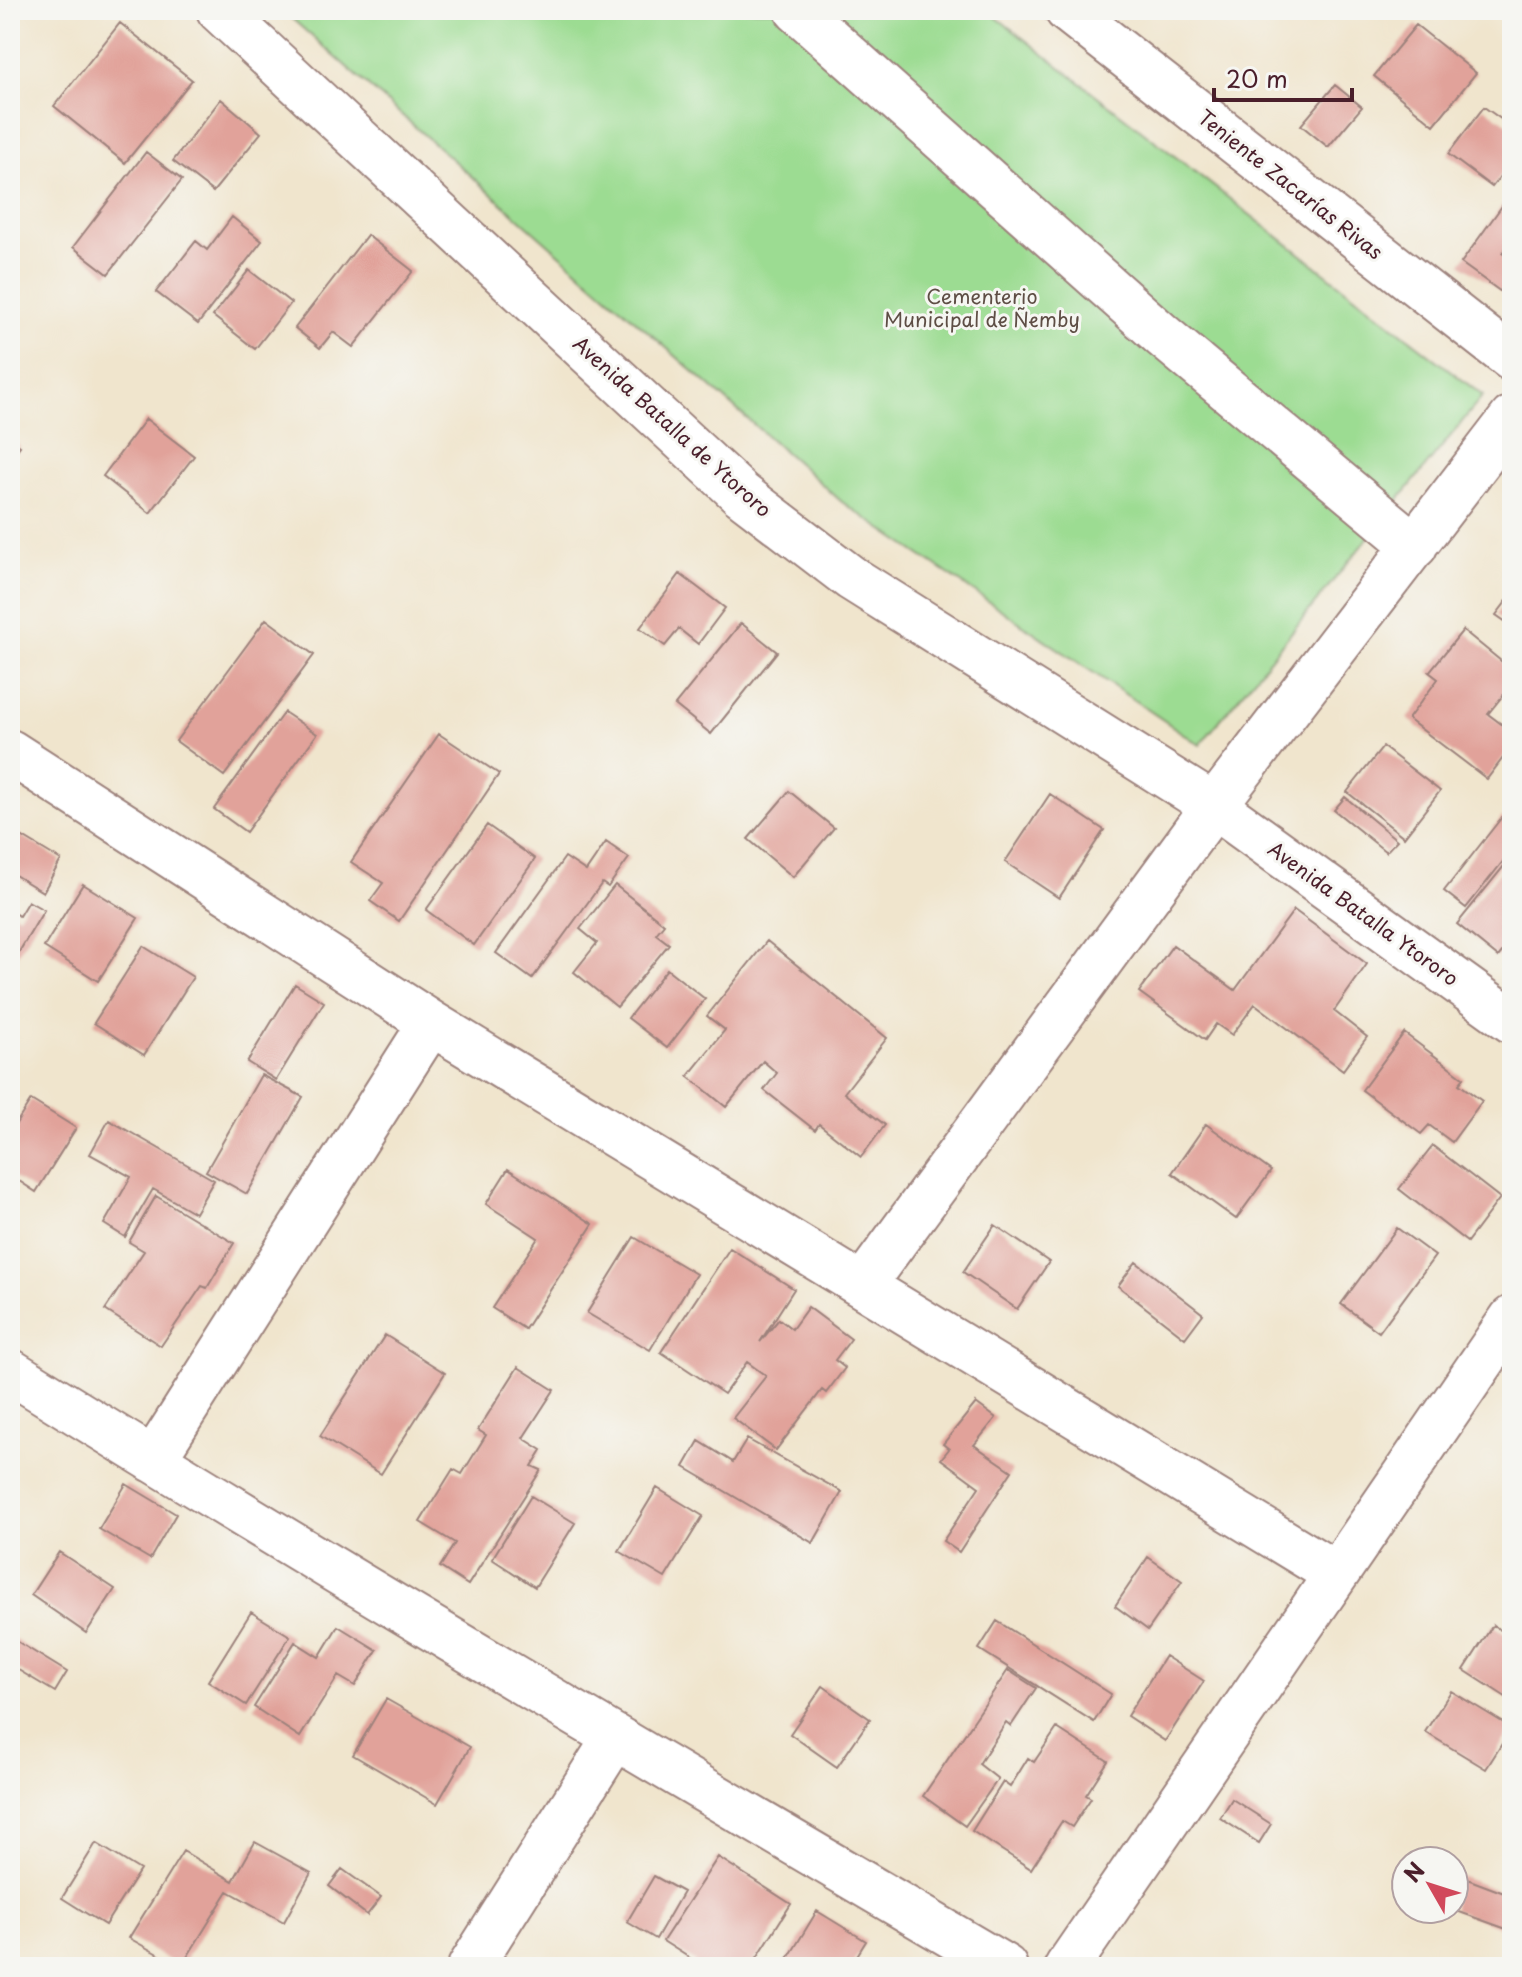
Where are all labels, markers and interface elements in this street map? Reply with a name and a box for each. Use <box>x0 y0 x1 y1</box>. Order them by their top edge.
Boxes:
scale bar <box>1214 52 1352 102</box>
text: 20 m <box>1226 60 1288 96</box>
street label: Teniente Zacarías Rivas <box>1192 102 1390 266</box>
park label: Cementerio Municipal de Ñemby <box>884 281 1080 334</box>
street label: Avenida Batalla de Ytororo <box>567 329 779 524</box>
street label: Avenida Batalla Ytororo <box>1262 834 1465 993</box>
north arrow <box>1390 1845 1470 1925</box>
text: N <box>1395 1854 1432 1889</box>

